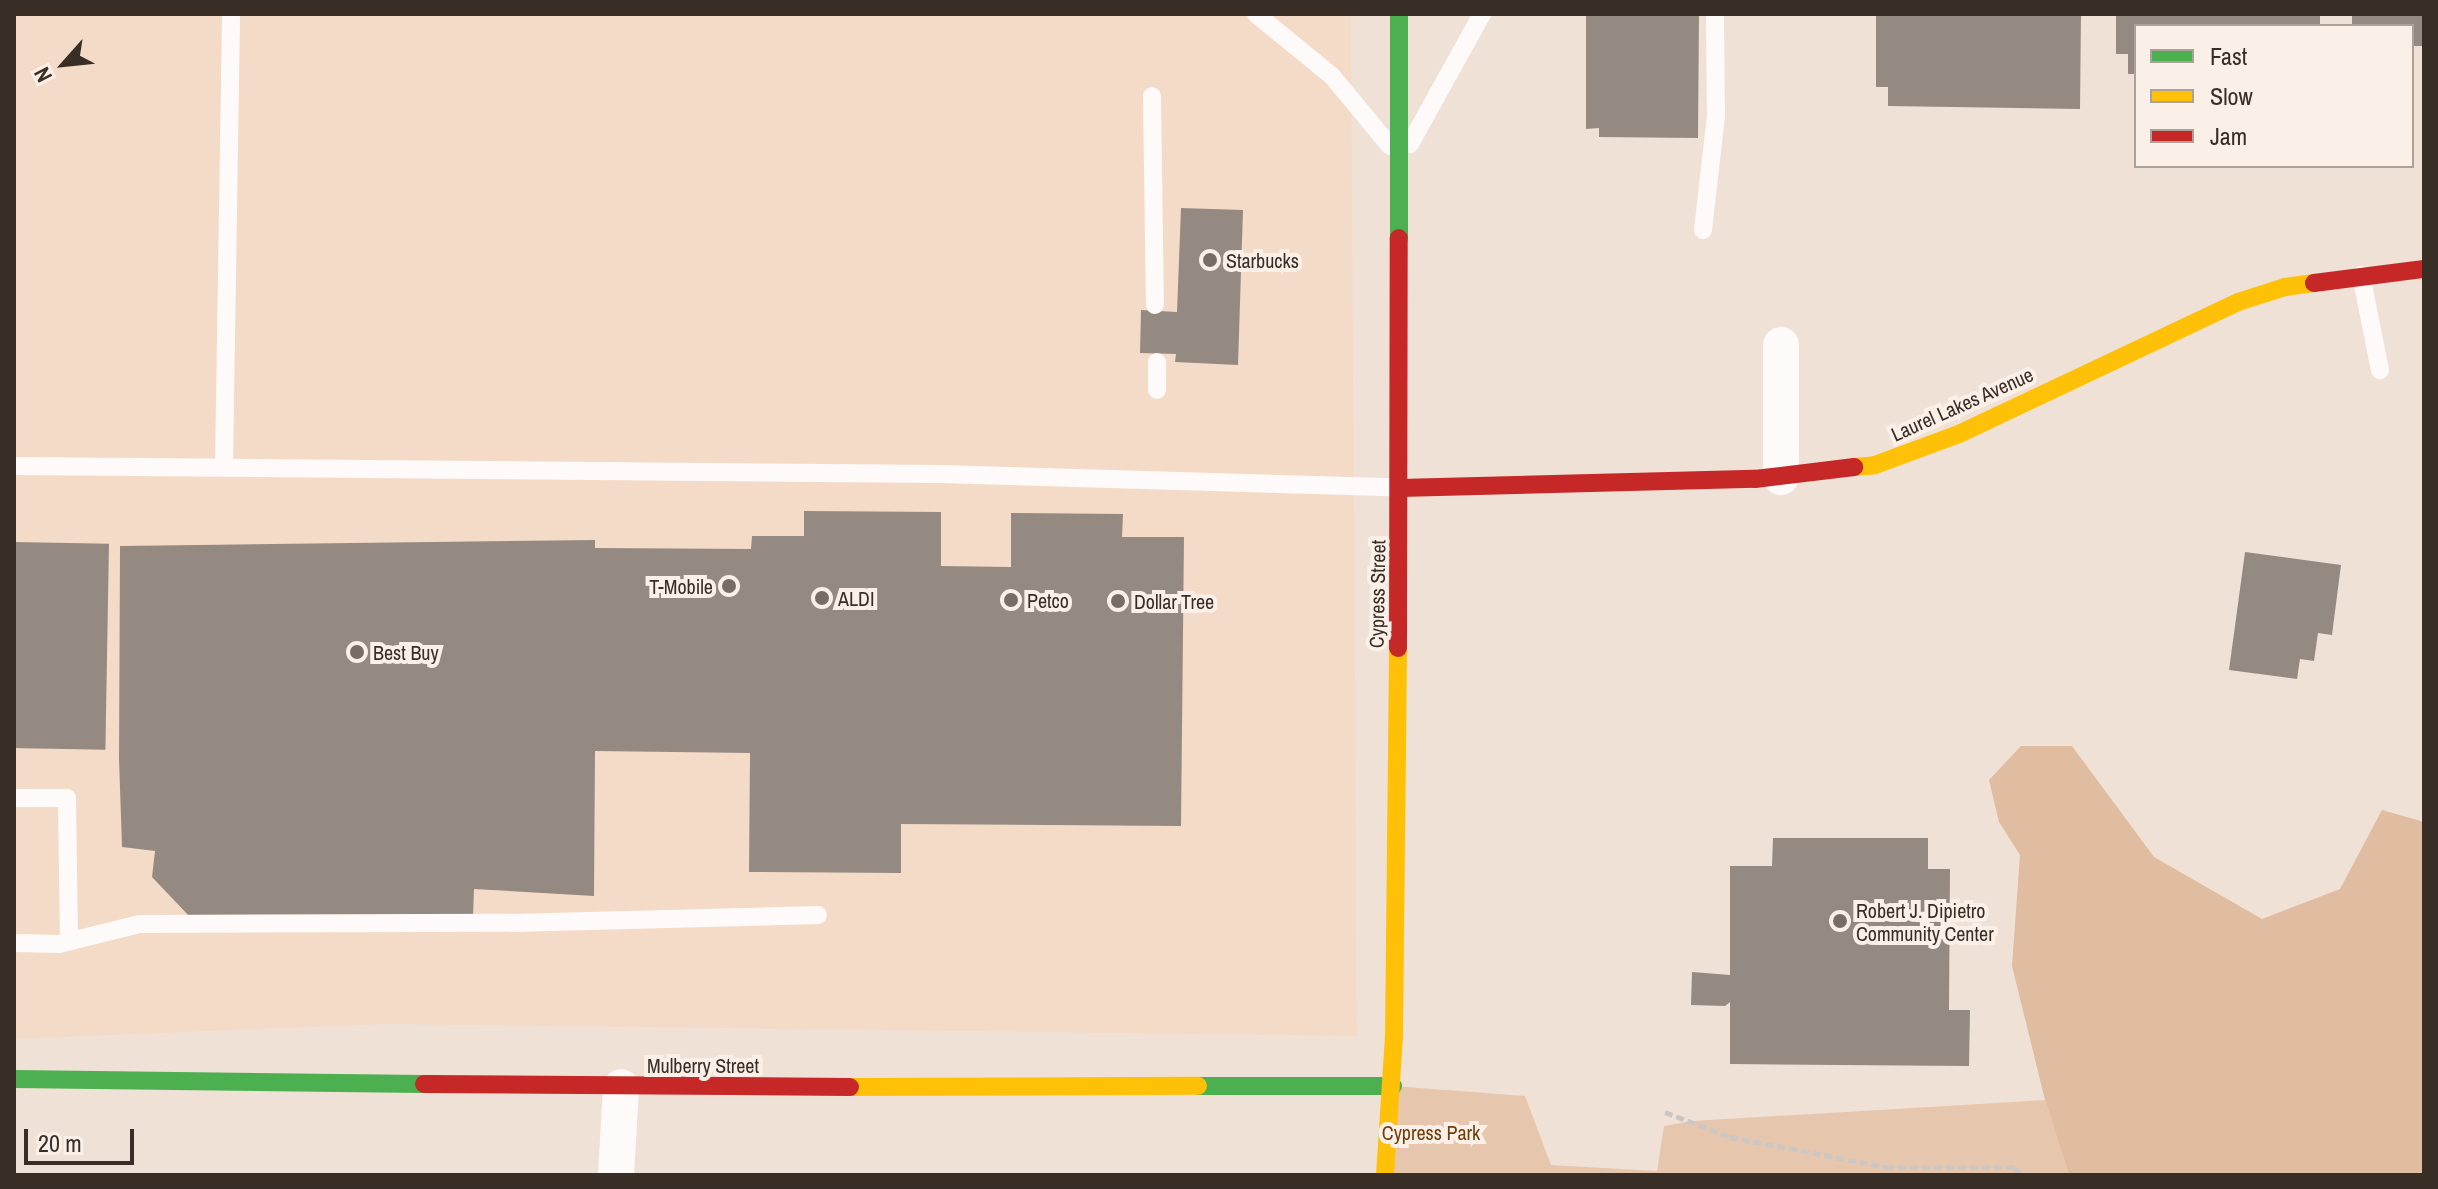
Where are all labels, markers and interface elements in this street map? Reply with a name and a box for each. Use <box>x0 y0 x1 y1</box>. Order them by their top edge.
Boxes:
north arrow <box>24 24 104 104</box>
legend <box>2134 24 2414 168</box>
text: Fast <box>2210 40 2247 72</box>
text: N <box>26 62 59 88</box>
text: Slow <box>2210 80 2253 112</box>
text: Jam <box>2210 120 2247 152</box>
place label: Starbucks <box>1226 248 1299 272</box>
marker: Starbucks <box>1201 251 1219 269</box>
street label: Laurel Lakes Avenue <box>1887 362 2037 446</box>
street label: Cypress Street <box>1364 540 1390 648</box>
place label: T-Mobile <box>649 574 713 598</box>
marker: T-Mobile <box>720 577 738 595</box>
place label: ALDI <box>838 586 874 610</box>
place label: Petco <box>1027 588 1069 612</box>
marker: ALDI <box>813 589 831 607</box>
place label: Dollar Tree <box>1134 589 1214 613</box>
marker: Petco <box>1002 591 1020 609</box>
marker: Dollar Tree <box>1109 592 1127 610</box>
place label: Best Buy <box>373 640 439 664</box>
marker: Best Buy <box>348 643 366 661</box>
place label: Robert J. Dipietro Community Center <box>1856 898 1994 945</box>
marker: Robert J. Dipietro Community Center <box>1831 912 1849 930</box>
street label: Mulberry Street <box>647 1053 759 1077</box>
scale bar <box>28 1113 138 1163</box>
park label: Cypress Park <box>1382 1120 1480 1144</box>
text: 20 m <box>38 1127 82 1159</box>

